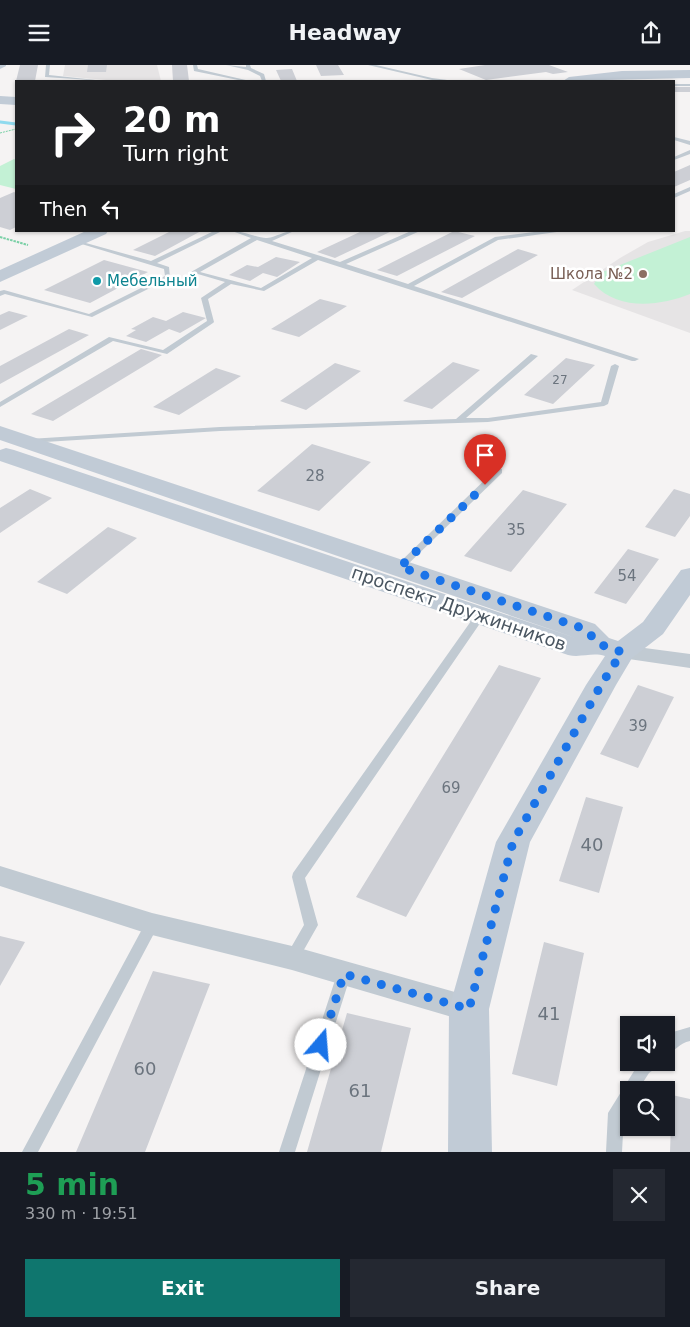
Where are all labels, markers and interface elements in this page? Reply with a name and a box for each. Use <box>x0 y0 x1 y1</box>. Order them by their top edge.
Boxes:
icon: menu <box>25 19 53 47</box>
icon: share <box>637 19 665 47</box>
text: Headway <box>289 20 401 45</box>
icon: right <box>40 100 105 165</box>
text: 20 m <box>123 100 220 140</box>
text: Turn right <box>123 141 228 166</box>
icon: left <box>97 195 125 223</box>
text: Then <box>40 198 87 220</box>
place label: Школа №2 <box>550 265 633 283</box>
marker: Школа №2 <box>637 268 649 280</box>
place label: Мебельный <box>107 272 197 290</box>
marker: Мебельный <box>91 275 103 287</box>
house number: 27 <box>552 373 568 387</box>
pin <box>464 434 506 485</box>
icon: arrive <box>471 441 499 469</box>
house number: 28 <box>305 467 325 485</box>
house number: 35 <box>506 521 526 539</box>
street label: проспект Дружинников <box>349 561 569 655</box>
house number: 54 <box>617 567 637 585</box>
house number: 39 <box>628 717 648 735</box>
house number: 69 <box>441 779 461 797</box>
house number: 40 <box>581 834 603 855</box>
house number: 41 <box>538 1003 560 1024</box>
map controls <box>620 1016 675 1136</box>
button: sound <box>620 1016 675 1071</box>
position arrow <box>294 1018 346 1070</box>
house number: 60 <box>134 1058 156 1079</box>
house number: 61 <box>349 1080 371 1101</box>
button: search <box>620 1081 675 1136</box>
text: 5 min <box>25 1167 119 1202</box>
button: close <box>613 1169 665 1221</box>
text: 330 m · 19:51 <box>25 1204 138 1223</box>
button: Exit <box>25 1259 340 1317</box>
button: Share <box>350 1259 665 1317</box>

